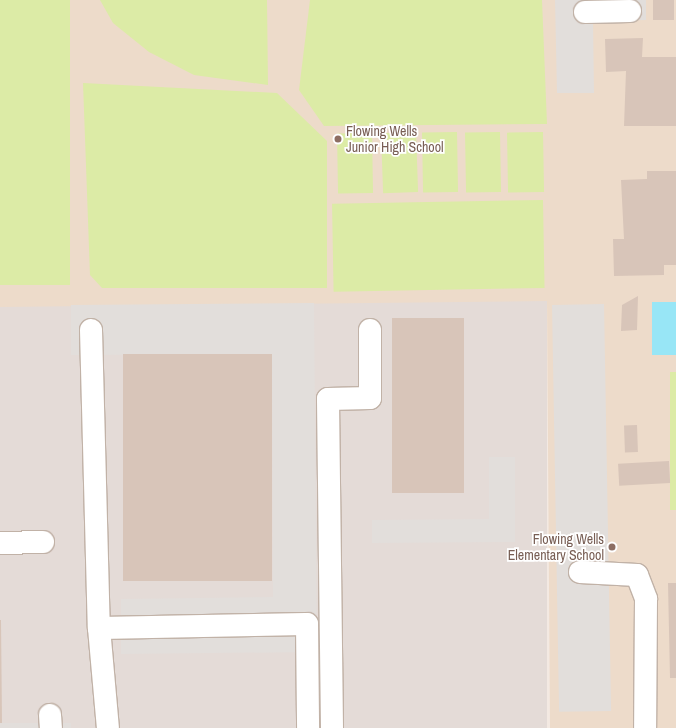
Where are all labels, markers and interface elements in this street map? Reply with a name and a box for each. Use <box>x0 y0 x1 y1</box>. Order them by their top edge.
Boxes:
place label: Flowing Wells Junior High School <box>346 123 444 156</box>
marker: Flowing Wells Junior High School <box>333 134 343 144</box>
place label: Flowing Wells Elementary School <box>508 531 604 564</box>
marker: Flowing Wells Elementary School <box>607 542 617 552</box>

